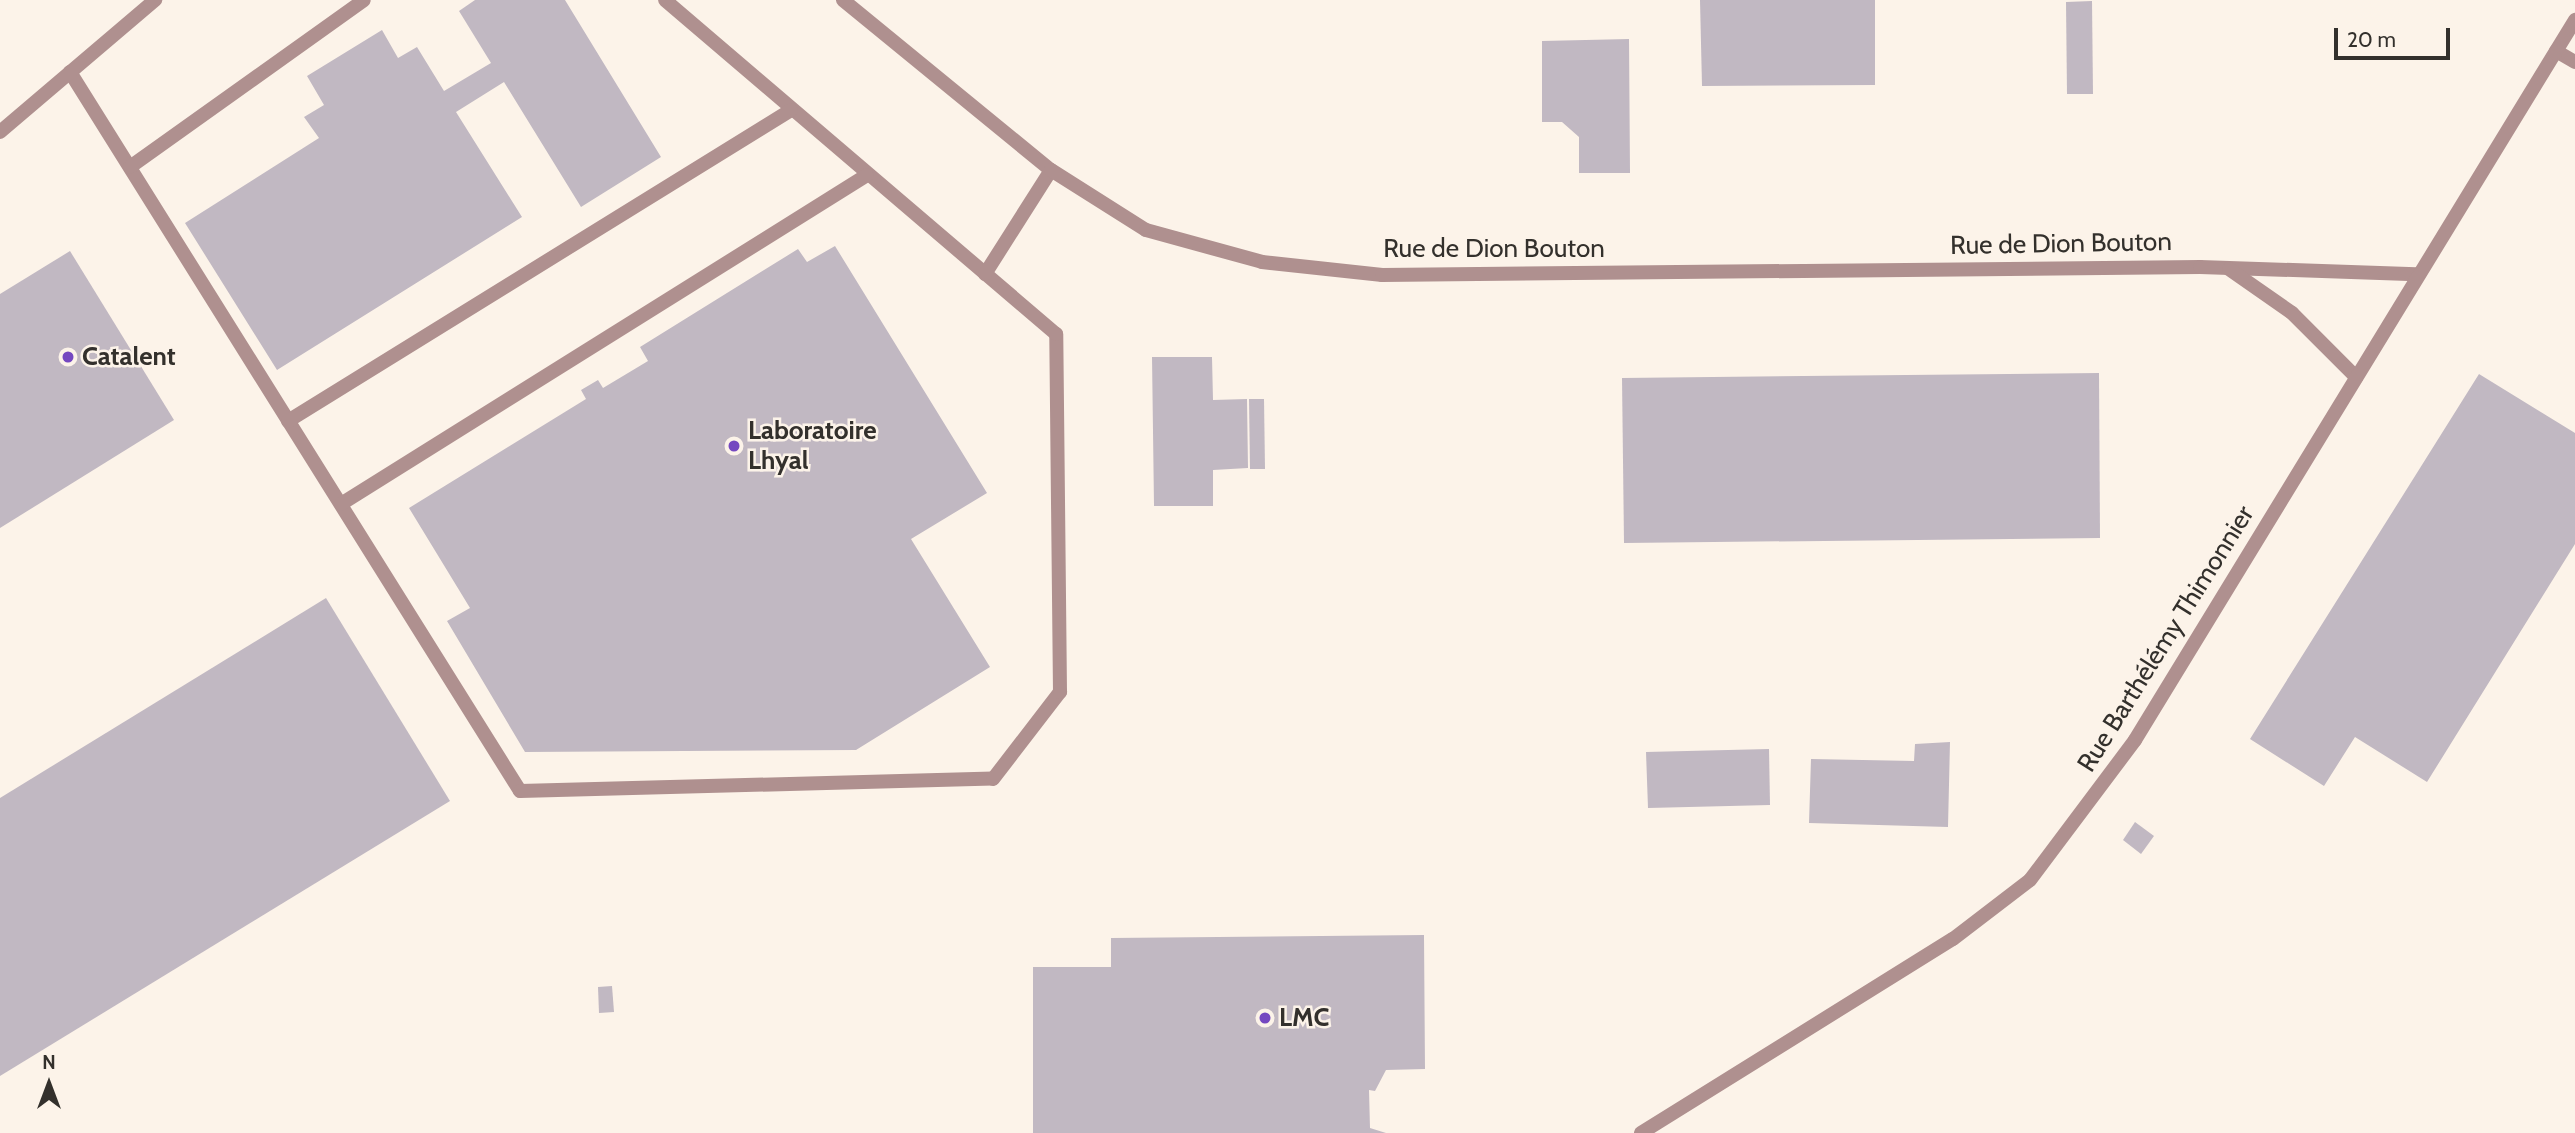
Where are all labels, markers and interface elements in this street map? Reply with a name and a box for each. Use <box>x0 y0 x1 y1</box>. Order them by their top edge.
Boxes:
scale bar <box>2337 14 2452 58</box>
text: 20 m <box>2347 27 2396 52</box>
street label: Rue de Dion Bouton <box>1950 226 2172 262</box>
street label: Rue de Dion Bouton <box>1383 233 1605 265</box>
place label: Catalent <box>82 341 176 373</box>
marker: Catalent <box>60 349 76 365</box>
place label: Laboratoire Lhyal <box>748 415 877 476</box>
marker: Laboratoire Lhyal <box>726 438 742 454</box>
street label: Rue Barthélémy Thimonnier <box>2071 500 2261 778</box>
place label: LMC <box>1279 1002 1329 1034</box>
marker: LMC <box>1257 1010 1273 1026</box>
north arrow <box>14 1049 84 1119</box>
text: N <box>42 1051 56 1074</box>

